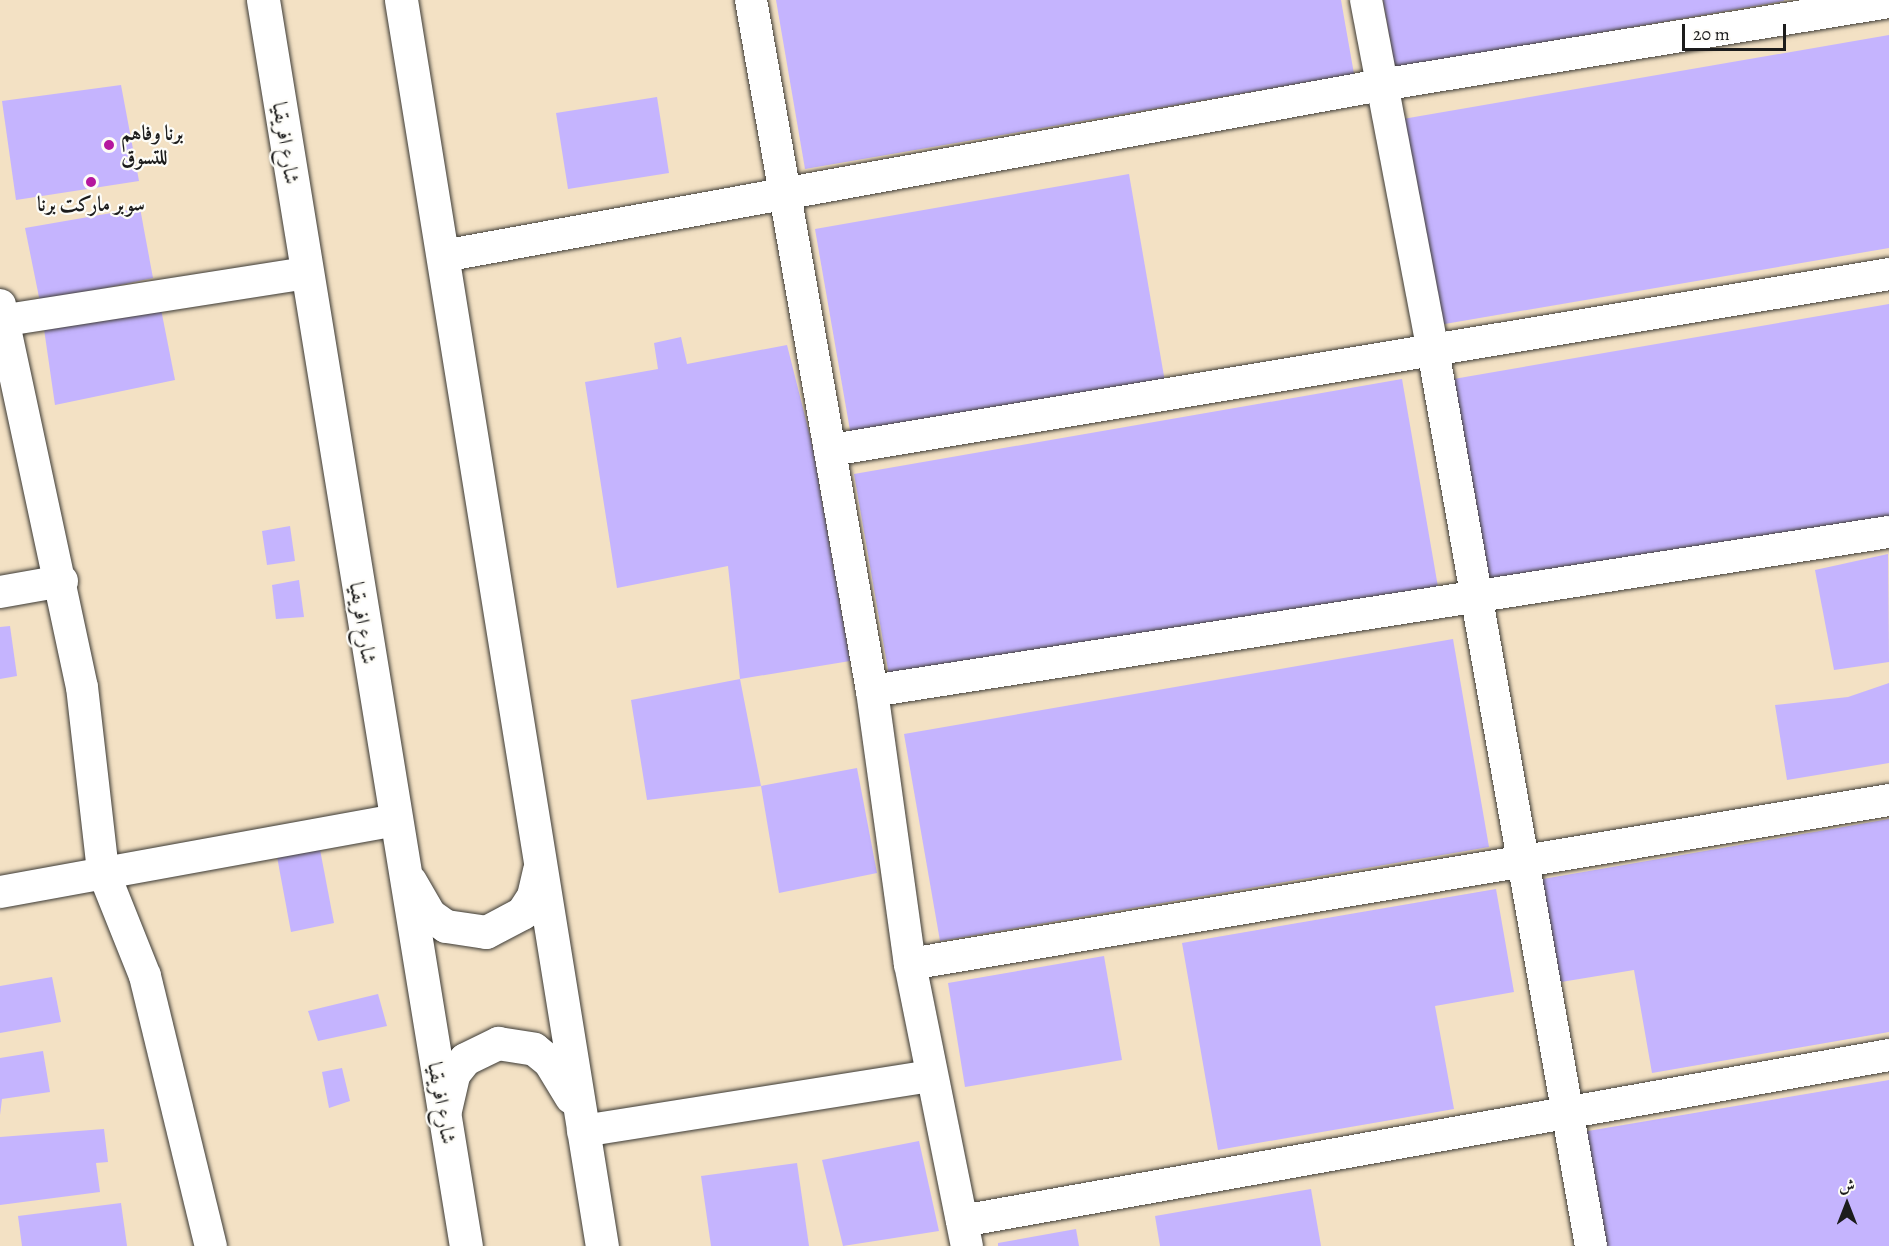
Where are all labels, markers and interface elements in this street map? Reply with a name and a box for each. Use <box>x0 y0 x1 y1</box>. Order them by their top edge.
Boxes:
scale bar <box>1685 12 1788 50</box>
text: 20 m <box>1693 22 1730 46</box>
street label: شارع افريقيا <box>267 100 305 186</box>
place label: برنا وفاهم للتسوق <box>121 120 183 170</box>
marker: برنا وفاهم للتسوق <box>102 138 116 152</box>
marker: سوبر ماركت برنا <box>84 175 98 189</box>
place label: سوبر ماركت برنا <box>37 191 145 217</box>
street label: شارع افريقيا <box>344 580 382 666</box>
street label: شارع افريقيا <box>422 1060 462 1146</box>
north arrow <box>1817 1174 1877 1234</box>
text: ش <box>1839 1175 1855 1197</box>

